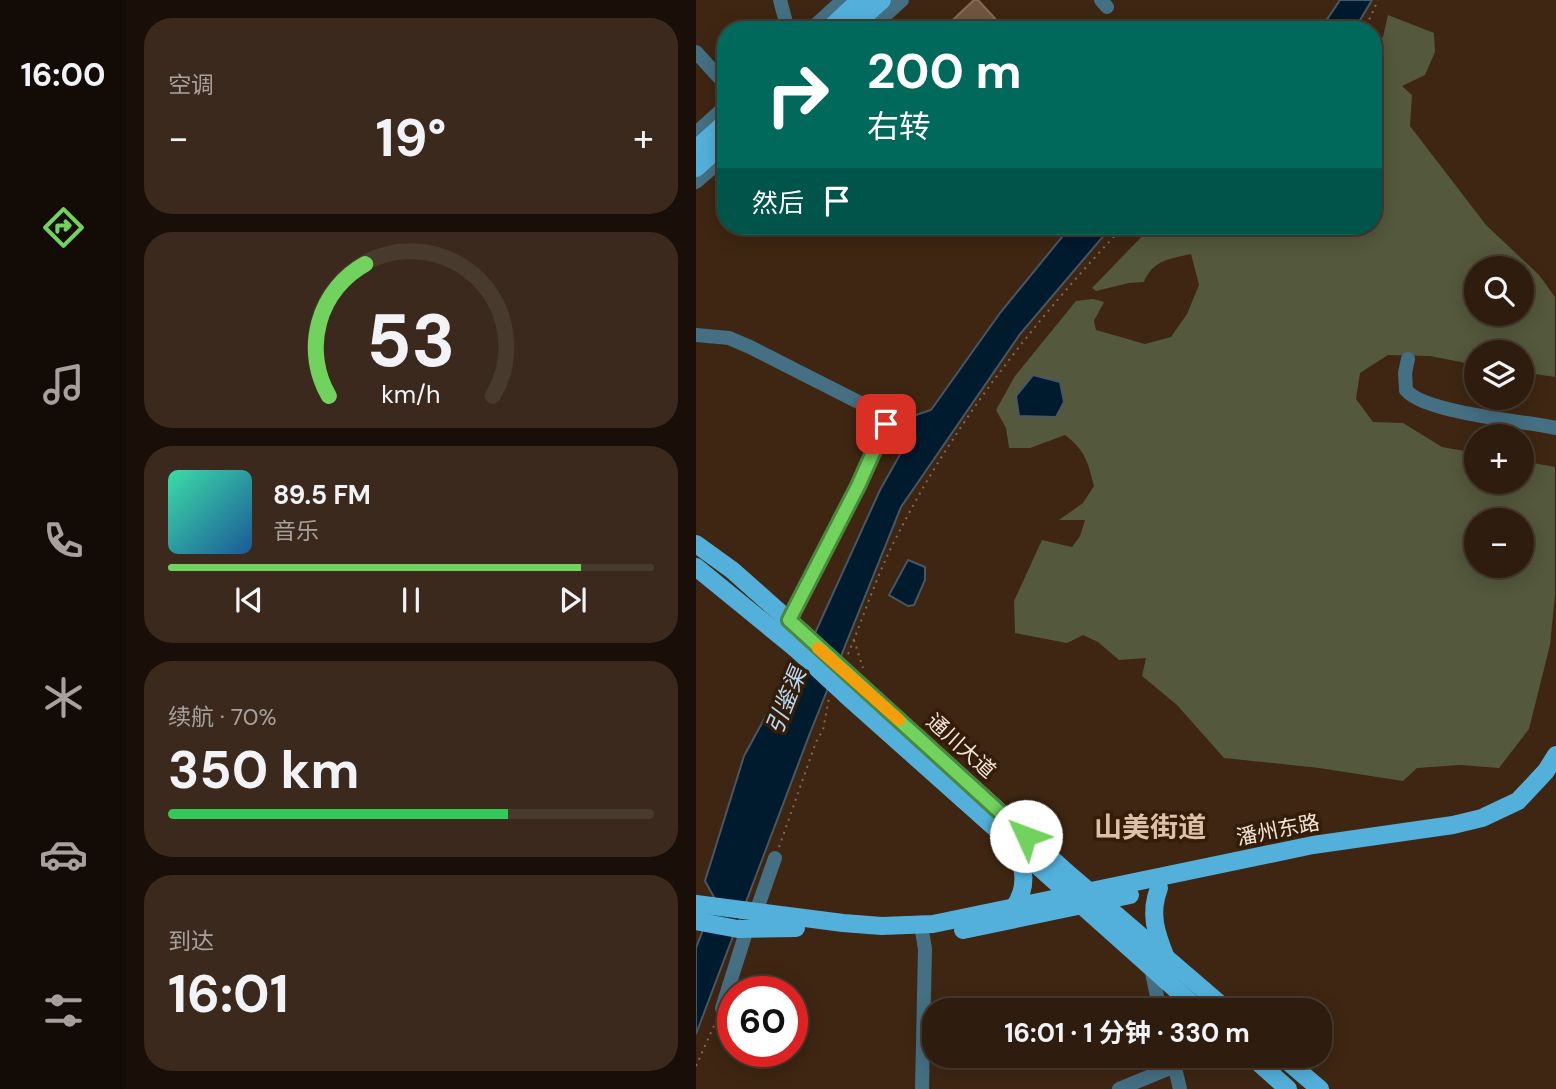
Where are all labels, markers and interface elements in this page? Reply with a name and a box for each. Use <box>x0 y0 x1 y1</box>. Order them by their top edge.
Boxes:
text: 200 m <box>867 39 1022 103</box>
icon: right <box>752 49 843 140</box>
text: 16:00 <box>20 54 106 96</box>
text: 空调 <box>168 70 214 100</box>
text: 19° <box>376 104 446 172</box>
text: 右转 <box>867 106 931 148</box>
text: − <box>168 113 189 163</box>
text: + <box>633 113 654 163</box>
icon: arrive <box>818 182 856 220</box>
text: 然后 <box>752 186 804 220</box>
icon: directions <box>39 203 88 252</box>
map controls <box>1464 256 1534 578</box>
button: search <box>1464 256 1534 326</box>
text: 53 <box>366 295 456 390</box>
button: layers <box>1464 340 1534 410</box>
icon: music <box>39 360 88 409</box>
text: km/h <box>381 378 441 411</box>
pin <box>856 394 916 454</box>
icon: arrive <box>867 405 905 443</box>
button: + <box>1464 424 1534 494</box>
text: 89.5 FM <box>273 478 371 512</box>
button: − <box>1464 508 1534 578</box>
icon: phone <box>39 516 88 565</box>
text: 音乐 <box>273 516 319 546</box>
icon: previous <box>230 581 268 619</box>
icon: pause <box>392 581 430 619</box>
icon: next <box>554 581 592 619</box>
water label: 引鉴渠 <box>759 661 814 739</box>
icon: climate <box>39 673 88 722</box>
text: 续航 · 70% <box>168 702 277 732</box>
street label: 通川大道 <box>920 707 1002 785</box>
text: 350 km <box>168 736 360 804</box>
position arrow <box>989 799 1063 873</box>
street label: 潘州东路 <box>1234 808 1322 852</box>
district label: 山美街道 <box>1094 809 1206 846</box>
icon: car <box>39 830 88 879</box>
text: 到达 <box>168 926 214 956</box>
text: 16:01 <box>168 960 289 1028</box>
speed limit sign: 60 <box>717 976 808 1067</box>
icon: filters <box>39 986 88 1035</box>
text: 16:01 · 1 分钟 · 330 m <box>1004 1016 1250 1050</box>

